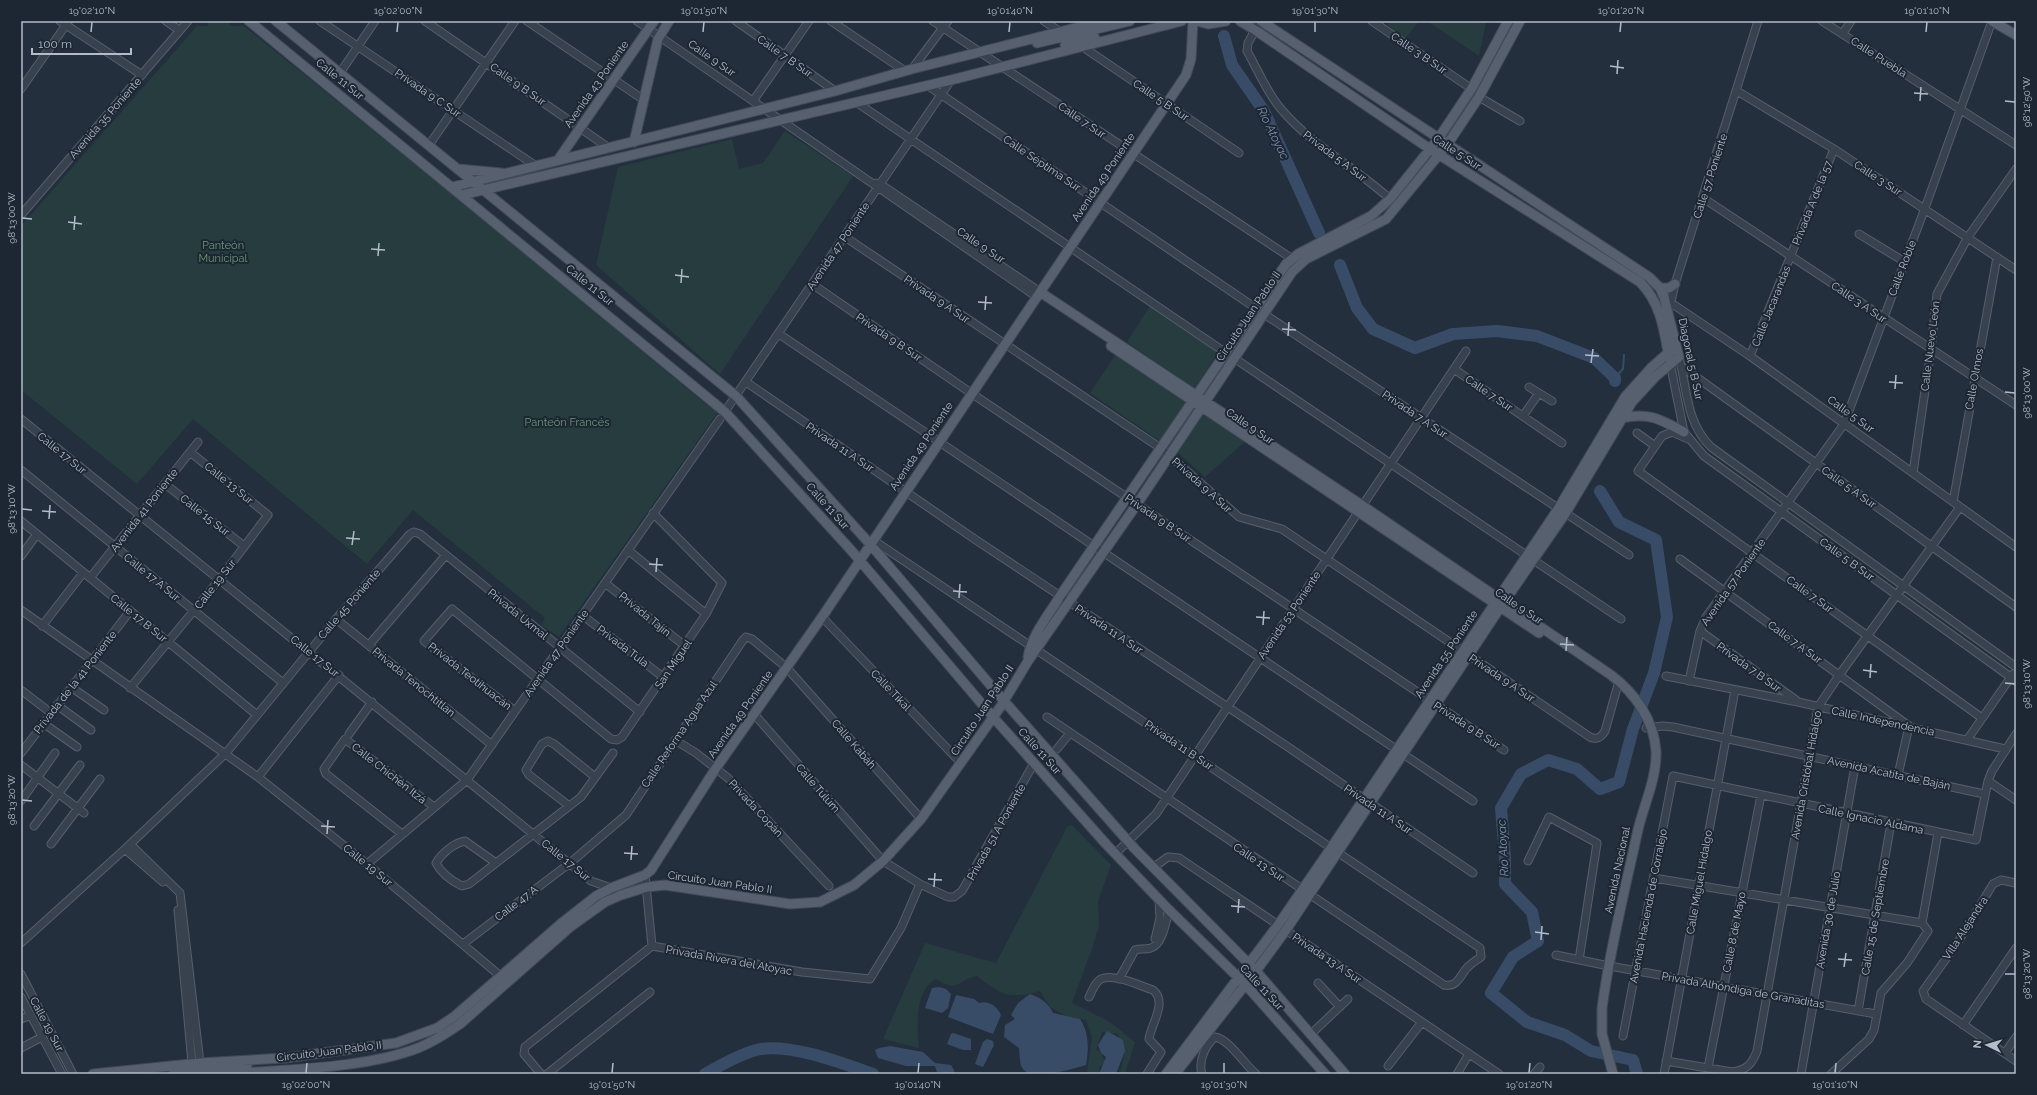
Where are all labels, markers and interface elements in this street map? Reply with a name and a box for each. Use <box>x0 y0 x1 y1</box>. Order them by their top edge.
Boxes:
text: 19°02'10"N <box>69 5 115 16</box>
text: 19°02'00"N <box>374 5 422 16</box>
text: 19°01'50"N <box>681 5 727 16</box>
text: 19°01'40"N <box>987 5 1033 16</box>
text: 19°01'30"N <box>1292 5 1338 16</box>
text: 19°01'20"N <box>1598 5 1644 16</box>
text: 19°01'10"N <box>1904 5 1950 16</box>
scale bar <box>32 30 131 56</box>
street label: Calle 3 B Sur <box>1388 30 1449 77</box>
street label: Calle 7 B Sur <box>754 33 815 80</box>
street label: Calle Puebla <box>1848 34 1909 80</box>
text: 100 m <box>38 37 72 51</box>
street label: Calle 9 Sur <box>685 37 738 80</box>
street label: Avenida 43 Poniente <box>561 38 632 130</box>
street label: Calle 11 Sur <box>313 56 366 103</box>
street label: Calle 9 B Sur <box>487 60 548 109</box>
street label: Privada 9 C Sur <box>392 66 463 120</box>
street label: Avenida 35 Poniente <box>67 75 145 162</box>
text: 98°12'50"W <box>2021 76 2032 127</box>
street label: Calle 5 B Sur <box>1130 77 1191 124</box>
street label: Calle 7 Sur <box>1055 100 1108 141</box>
water label: Río Atoyac <box>1254 104 1292 162</box>
street label: Privada 5 A Sur <box>1300 128 1369 185</box>
street label: Avenida 49 Poniente <box>1069 130 1138 224</box>
street label: Calle 5 Sur <box>1430 132 1483 173</box>
street label: Calle 57 Poniente <box>1691 132 1730 220</box>
street label: Calle Séptima Sur <box>1000 133 1083 194</box>
street label: Calle 3 Sur <box>1851 158 1904 199</box>
street label: Privada A de la 57 <box>1790 159 1835 247</box>
text: 98°13'00"W <box>6 192 17 244</box>
street label: Avenida 47 Poniente <box>804 199 873 293</box>
street label: Calle 9 Sur <box>954 225 1007 266</box>
street label: Calle Roble <box>1886 238 1919 298</box>
park label: Panteón Municipal <box>198 239 248 265</box>
street label: Calle 11 Sur <box>563 262 616 309</box>
street label: Calle Jacarandas <box>1749 264 1794 349</box>
street label: Circuito Juan Pablo II <box>1214 269 1283 364</box>
street label: Privada 9 A Sur <box>901 273 972 326</box>
street label: Calle 3 A Sur <box>1829 279 1889 326</box>
street label: Calle Nuevo León <box>1919 300 1942 392</box>
street label: Privada 9 B Sur <box>853 311 924 364</box>
street label: Diagonal 5 B Sur <box>1675 317 1706 401</box>
street label: Calle Olmos <box>1963 347 1986 411</box>
text: 98°13'00"W <box>2021 367 2032 419</box>
street label: Calle 7 Sur <box>1462 373 1515 414</box>
street label: Privada 7 A Sur <box>1380 388 1450 441</box>
street label: Calle 5 Sur <box>1825 393 1877 436</box>
street label: Avenida 49 Poniente <box>887 399 956 493</box>
street label: Calle 9 Sur <box>1223 406 1276 447</box>
park label: Panteón Francés <box>525 416 610 429</box>
street label: Privada 11 A Sur <box>803 420 876 475</box>
street label: Calle 17 Sur <box>35 430 89 477</box>
street label: Privada 9 A Sur <box>1169 455 1234 516</box>
street label: Calle 13 Sur <box>202 460 256 507</box>
street label: Calle 5 A Sur <box>1819 464 1879 511</box>
street label: Avenida 41 Poniente <box>108 466 181 555</box>
street label: Calle 11 Sur <box>803 480 852 532</box>
text: 98°13'10"W <box>6 484 17 534</box>
street label: Calle 15 Sur <box>177 492 232 539</box>
street label: Privada 9 B Sur <box>1122 492 1193 545</box>
street label: Calle 5 B Sur <box>1817 535 1877 584</box>
street label: Avenida 57 Poniente <box>1698 536 1769 628</box>
street label: Calle 17 A Sur <box>121 551 183 604</box>
street label: Calle 19 Sur <box>192 557 239 612</box>
street label: Calle 45 Poniente <box>315 566 384 642</box>
street label: Avenida 53 Poniente <box>1255 568 1324 662</box>
street label: Calle 7 Sur <box>1784 573 1836 616</box>
street label: Privada Uxmal <box>485 586 550 643</box>
street label: Calle 9 Sur <box>1492 586 1545 627</box>
street label: Privada Tajín <box>616 590 673 639</box>
street label: Calle 17 B Sur <box>108 592 170 645</box>
street label: Privada 11 A Sur <box>1072 602 1145 657</box>
street label: Avenida 47 Poniente <box>521 607 592 699</box>
street label: Avenida 55 Poniente <box>1412 607 1481 701</box>
street label: Calle 7 A Sur <box>1765 618 1825 667</box>
street label: Privada Tula <box>594 623 651 670</box>
street label: Privada de la 41 Poniente <box>31 628 120 736</box>
street label: Calle 17 Sur <box>288 633 342 680</box>
street label: San Miguel <box>652 637 695 691</box>
street label: Privada Teotihuacán <box>425 640 514 713</box>
street label: Privada 7 B Sur <box>1714 640 1784 695</box>
street label: Privada Tenochtitlan <box>370 645 458 720</box>
street label: Privada 9 A Sur <box>1466 652 1537 705</box>
text: 98°13'10"W <box>2021 659 2032 709</box>
street label: Circuito Juan Pablo II <box>948 662 1017 758</box>
street label: Calle Tikal <box>868 667 914 714</box>
street label: Avenida 49 Poniente <box>705 668 776 761</box>
street label: Calle Reforma Agua Azul <box>639 678 720 790</box>
street label: Privada 9 B Sur <box>1431 699 1503 752</box>
street label: Calle Independencia <box>1830 704 1936 739</box>
street label: Avenida Cristóbal Hidalgo <box>1789 709 1824 841</box>
street label: Calle Kabáh <box>829 717 879 772</box>
street label: Privada 11 B Sur <box>1142 718 1216 773</box>
street label: Calle 11 Sur <box>1015 725 1064 777</box>
street label: Calle Chichén Itzá <box>349 740 429 807</box>
street label: Avenida Acatita de Baján <box>1826 754 1952 793</box>
street label: Calle Tulúm <box>793 761 842 815</box>
text: 98°13'20"W <box>6 774 17 825</box>
street label: Privada Copán <box>726 777 786 840</box>
street label: Privada 51 A Poniente <box>964 781 1029 883</box>
street label: Privada 11 A Sur <box>1341 782 1414 837</box>
street label: Calle Ignacio Aldama <box>1817 802 1925 837</box>
water label: Río Atoyac <box>1494 819 1511 877</box>
street label: Avenida Nacional <box>1602 825 1633 915</box>
street label: Avenida Hacienda de Corralejo <box>1627 827 1670 984</box>
street label: Calle Miguel Hidalgo <box>1684 828 1715 935</box>
street label: Calle 17 Sur <box>539 837 593 884</box>
street label: Calle 13 Sur <box>1231 840 1287 884</box>
street label: Calle 19 Sur <box>340 842 395 889</box>
street label: Calle 15 de Septiembre <box>1859 857 1892 976</box>
street label: Circuito Juan Pablo II <box>667 869 773 896</box>
street label: Avenida 30 de Julio <box>1814 870 1844 970</box>
street label: Calle 47 A <box>492 883 541 924</box>
street label: Calle 8 de Mayo <box>1720 890 1749 974</box>
street label: Villa Alejandra <box>1940 894 1991 962</box>
street label: Privada 13 A Sur <box>1290 931 1364 986</box>
street label: Privada Rivera del Atoyac <box>665 943 793 978</box>
text: 98°13'20"W <box>2021 948 2032 999</box>
street label: Calle 11 Sur <box>1237 962 1286 1013</box>
street label: Privada Alhóndiga de Granaditas <box>1660 970 1825 1011</box>
street label: Calle 19 Sur <box>27 995 66 1054</box>
north arrow <box>1967 1025 2007 1065</box>
street label: Circuito Juan Pablo II <box>276 1039 382 1064</box>
text: N <box>1971 1039 1984 1049</box>
text: 19°02'00"N <box>282 1079 330 1090</box>
text: 19°01'50"N <box>589 1079 635 1090</box>
text: 19°01'40"N <box>895 1079 941 1090</box>
text: 19°01'30"N <box>1201 1079 1247 1090</box>
text: 19°01'20"N <box>1506 1079 1552 1090</box>
text: 19°01'10"N <box>1812 1079 1858 1090</box>

